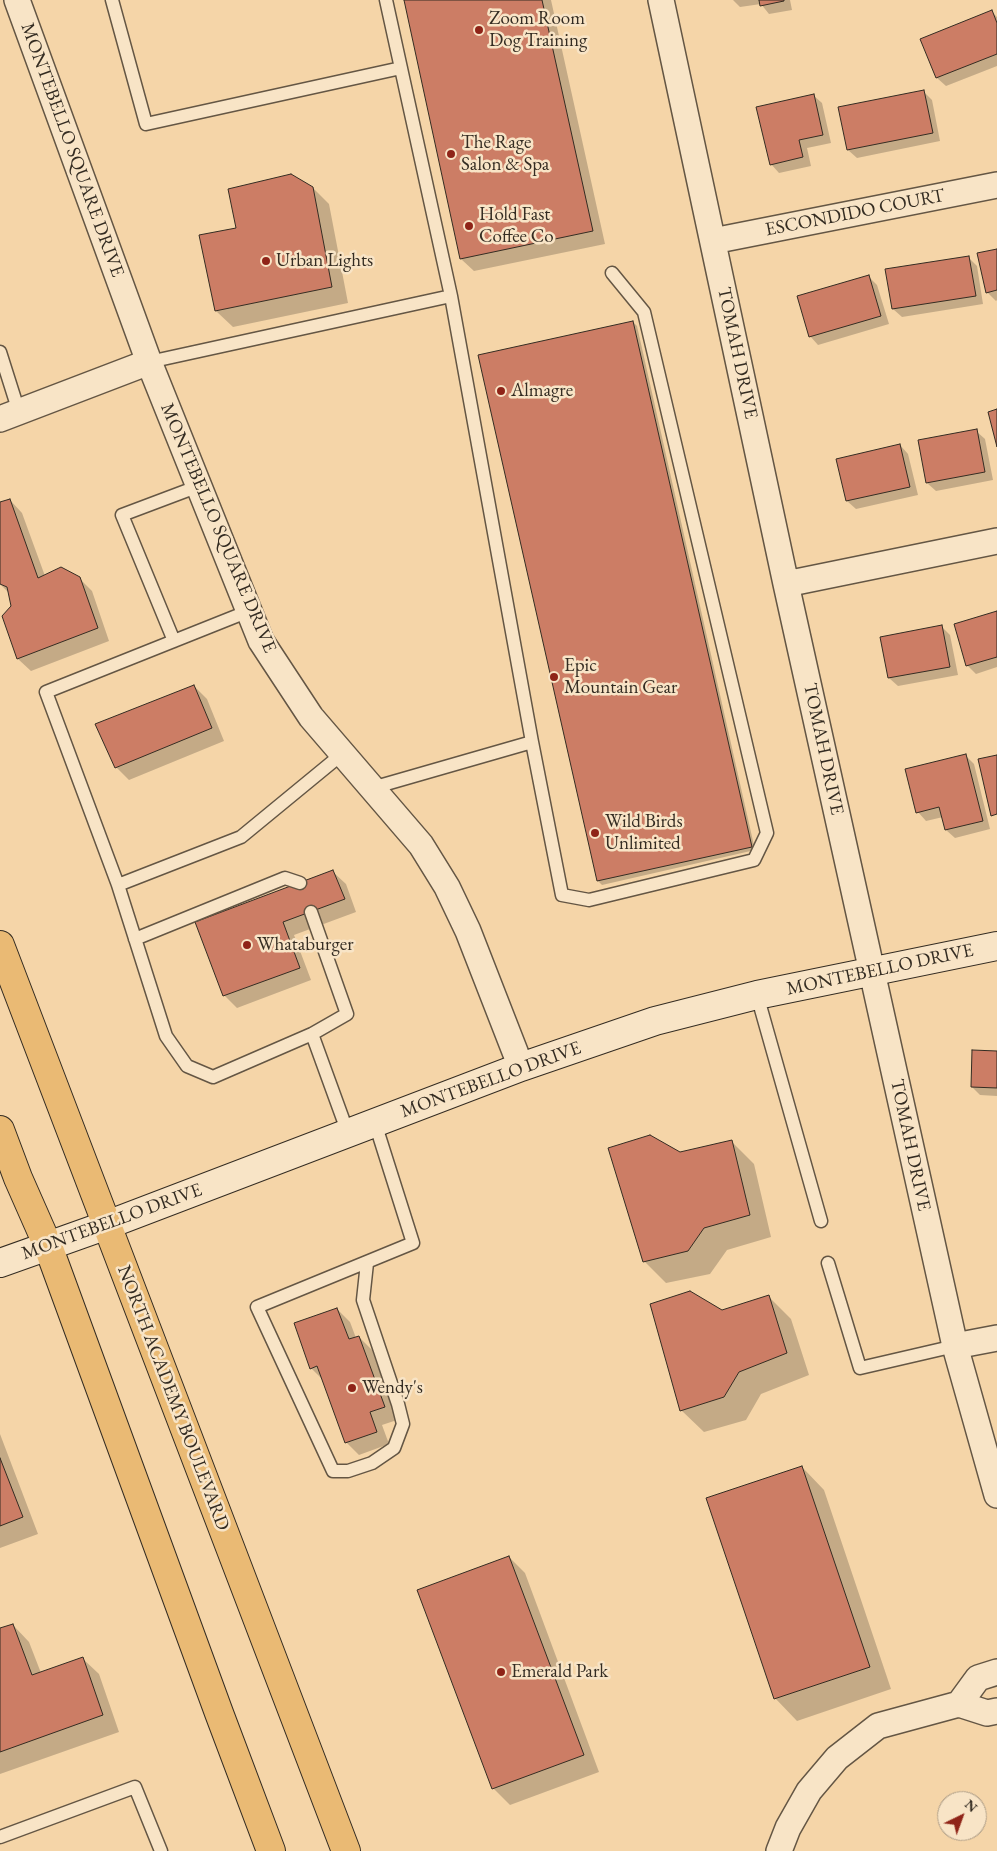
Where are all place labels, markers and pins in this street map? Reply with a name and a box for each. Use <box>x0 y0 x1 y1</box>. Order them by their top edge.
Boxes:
place label: Zoom Room Dog Training <box>489 8 587 52</box>
marker: Zoom Room Dog Training <box>473 24 485 36</box>
place label: The Rage Salon & Spa <box>461 132 549 176</box>
marker: The Rage Salon & Spa <box>445 148 457 160</box>
place label: Hold Fast Coffee Co <box>479 204 554 248</box>
marker: Hold Fast Coffee Co <box>463 220 475 232</box>
place label: Urban Lights <box>276 250 373 272</box>
marker: Urban Lights <box>260 255 272 267</box>
place label: Almagre <box>511 380 573 402</box>
marker: Almagre <box>495 385 507 397</box>
place label: Epic Mountain Gear <box>564 655 677 699</box>
marker: Epic Mountain Gear <box>548 671 560 683</box>
place label: Wild Birds Unlimited <box>605 811 683 855</box>
marker: Wild Birds Unlimited <box>589 827 601 839</box>
place label: Whataburger <box>257 934 353 956</box>
marker: Whataburger <box>241 939 253 951</box>
place label: Wendy's <box>362 1377 423 1399</box>
marker: Wendy's <box>346 1382 358 1394</box>
place label: Emerald Park <box>511 1661 608 1683</box>
marker: Emerald Park <box>495 1666 507 1678</box>

